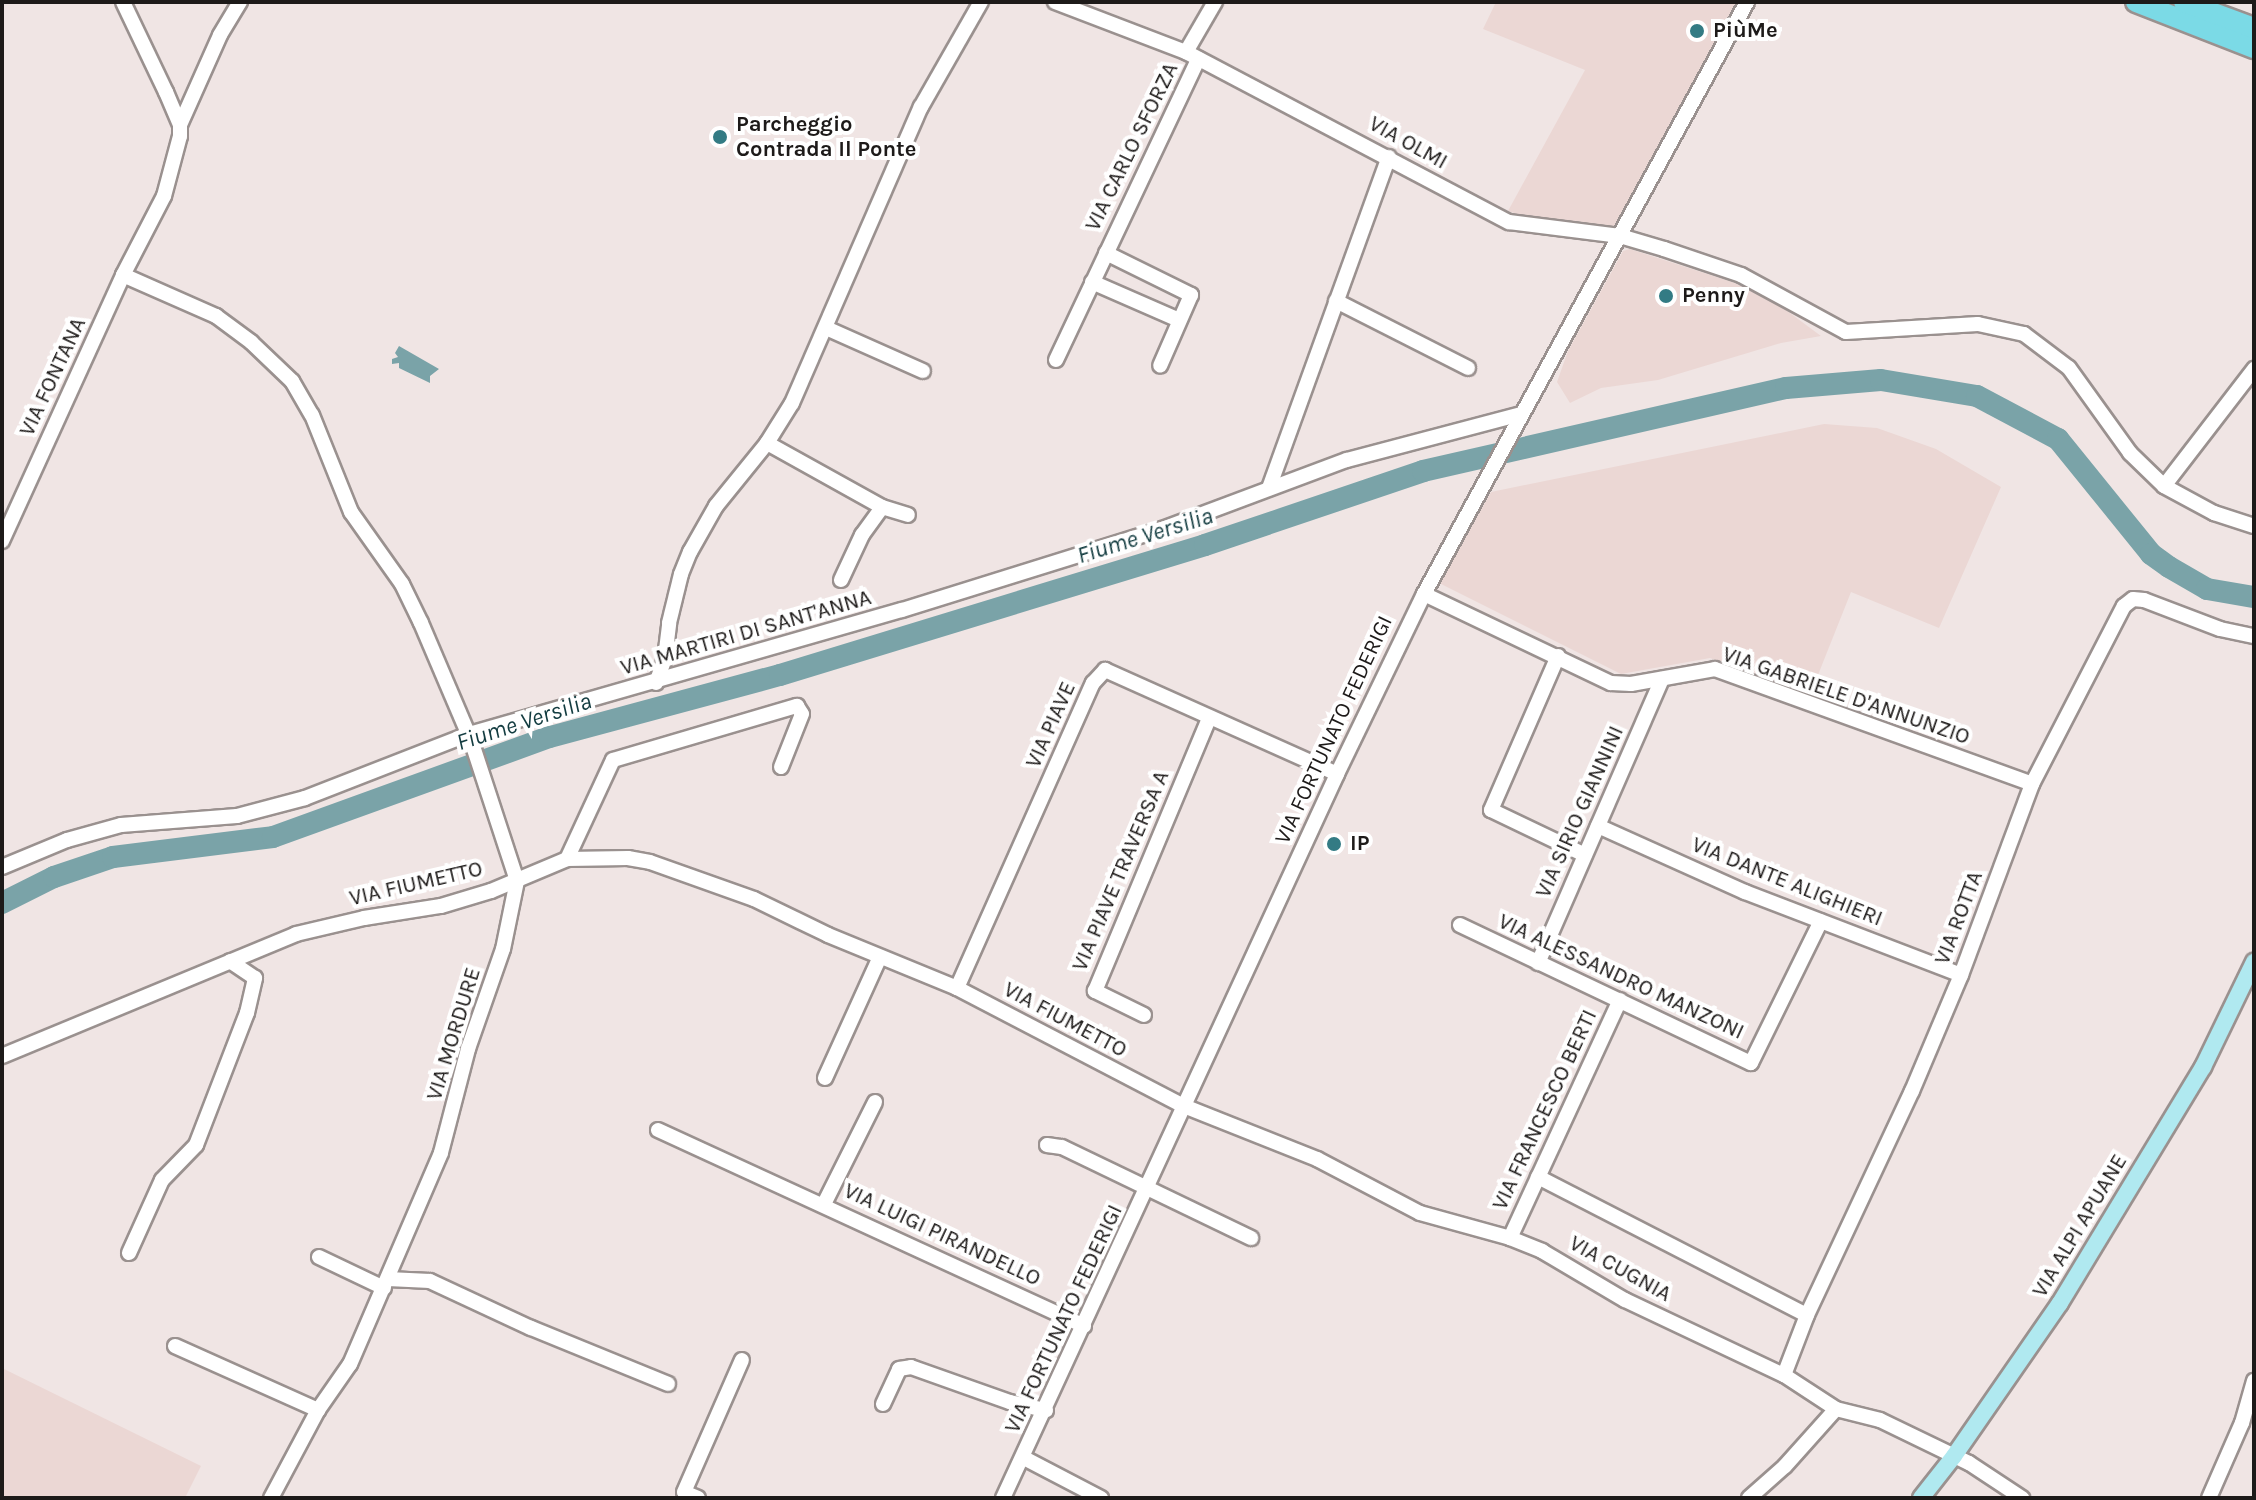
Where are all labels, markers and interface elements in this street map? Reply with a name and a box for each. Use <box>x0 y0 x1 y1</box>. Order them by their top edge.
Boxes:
place label: PiùMe <box>1713 18 1778 44</box>
marker: PiùMe <box>1688 22 1706 40</box>
street label: VIA CARLO SFORZA <box>1080 59 1184 235</box>
place label: Parcheggio Contrada Il Ponte <box>736 111 916 162</box>
street label: VIA OLMI <box>1364 111 1452 175</box>
marker: Parcheggio Contrada Il Ponte <box>711 128 729 146</box>
place label: Penny <box>1682 283 1745 309</box>
marker: Penny <box>1657 287 1675 305</box>
street label: VIA FONTANA <box>14 314 92 440</box>
water label: Fiume Versilia <box>1074 502 1216 570</box>
street label: VIA MARTIRI DI SANT'ANNA <box>618 585 874 681</box>
street label: VIA FORTUNATO FEDERIGI <box>1269 612 1399 848</box>
street label: VIA GABRIELE D'ANNUNZIO <box>1719 641 1973 751</box>
street label: VIA PIAVE <box>1020 678 1082 772</box>
water label: Fiume Versilia <box>453 687 595 757</box>
street label: VIA SIRIO GIANNINI <box>1530 722 1630 902</box>
street label: VIA PIAVE TRAVERSA A <box>1067 767 1175 975</box>
place label: IP <box>1350 831 1369 857</box>
street label: VIA DANTE ALIGHIERI <box>1688 832 1886 932</box>
marker: IP <box>1325 835 1343 853</box>
street label: VIA FIUMETTO <box>347 856 485 912</box>
street label: VIA ROTTA <box>1929 868 1989 968</box>
street label: VIA ALESSANDRO MANZONI <box>1494 908 1748 1046</box>
street label: VIA MORDURE <box>421 964 487 1104</box>
street label: VIA FIUMETTO <box>999 976 1131 1064</box>
street label: VIA FRANCESCO BERTI <box>1487 1006 1603 1214</box>
street label: VIA ALPI APUANE <box>2027 1150 2133 1302</box>
street label: VIA LUIGI PIRANDELLO <box>839 1178 1045 1292</box>
street label: VIA FORTUNATO FEDERIGI <box>999 1201 1129 1437</box>
street label: VIA CUGNIA <box>1565 1230 1675 1308</box>

